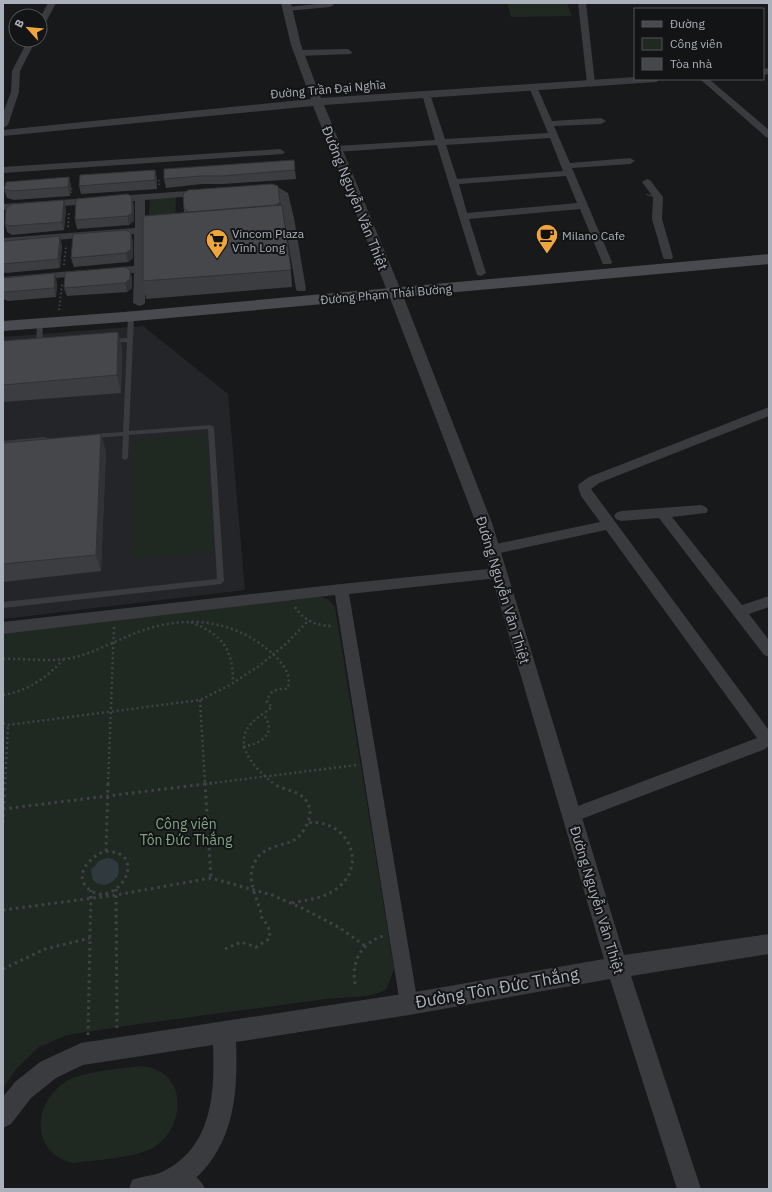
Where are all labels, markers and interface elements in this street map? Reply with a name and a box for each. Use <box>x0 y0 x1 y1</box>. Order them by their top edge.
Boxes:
north arrow <box>8 8 48 48</box>
legend <box>634 8 764 80</box>
text: Đường <box>670 16 705 31</box>
text: B <box>11 17 27 30</box>
text: Công viên <box>670 36 722 51</box>
text: Tòa nhà <box>670 56 713 71</box>
street label: Đường Trần Đại Nghĩa <box>270 76 387 102</box>
street label: Đường Nguyễn Văn Thiệt <box>318 123 392 273</box>
cafe icon: Milano Cafe <box>534 222 560 255</box>
place label: Vincom Plaza Vĩnh Long <box>232 226 305 255</box>
supermarket icon: Vincom Plaza Vĩnh Long <box>204 227 230 260</box>
place label: Milano Cafe <box>562 228 625 243</box>
street label: Đường Phạm Thái Bường <box>320 281 453 307</box>
street label: Đường Nguyễn Văn Thiệt <box>472 514 534 666</box>
park label: Công viên Tôn Đức Thắng <box>140 815 233 849</box>
street label: Đường Nguyễn Văn Thiệt <box>566 824 628 976</box>
street label: Đường Tôn Đức Thắng <box>413 963 581 1013</box>

